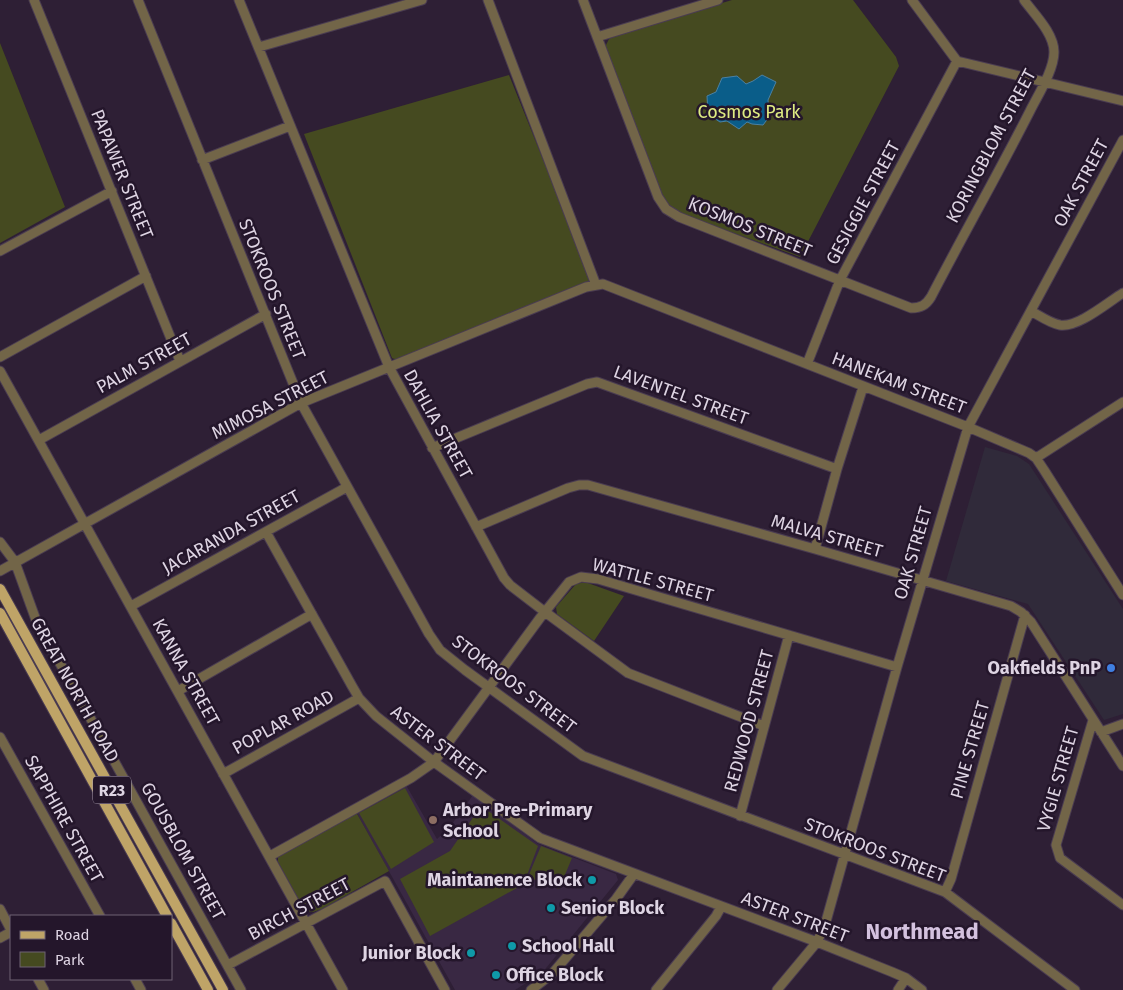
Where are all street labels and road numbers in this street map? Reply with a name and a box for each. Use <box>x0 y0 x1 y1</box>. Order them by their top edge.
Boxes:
street label: KORINGBLOM STREET <box>941 65 1041 227</box>
street label: PAPAWER STREET <box>86 106 158 243</box>
street label: OAK STREET <box>1049 135 1114 231</box>
street label: GESIGGIE STREET <box>821 137 905 268</box>
street label: KOSMOS STREET <box>685 192 816 262</box>
street label: STOKROOS STREET <box>234 216 310 363</box>
street label: PALM STREET <box>93 327 196 398</box>
street label: HANEKAM STREET <box>829 347 970 419</box>
street label: LAVENTEL STREET <box>611 360 752 430</box>
street label: MIMOSA STREET <box>208 366 333 444</box>
street label: DAHLIA STREET <box>399 366 477 483</box>
street label: JACARANDA STREET <box>158 485 304 579</box>
street label: OAK STREET <box>889 503 937 602</box>
street label: MALVA STREET <box>769 510 886 563</box>
street label: WATTLE STREET <box>590 553 717 607</box>
street label: GREAT NORTH ROAD <box>26 614 124 766</box>
street label: KANNA STREET <box>148 615 225 730</box>
street label: STOKROOS STREET <box>448 630 581 738</box>
street label: REDWOOD STREET <box>719 647 779 795</box>
street label: POPLAR ROAD <box>228 685 338 759</box>
street label: PINE STREET <box>946 698 995 801</box>
street label: ASTER STREET <box>386 700 490 786</box>
street label: VYGIE STREET <box>1032 723 1084 834</box>
street label: SAPPHIRE STREET <box>20 752 108 887</box>
road number: R23 <box>93 776 131 804</box>
street label: GOUSBLOM STREET <box>136 778 230 924</box>
street label: STOKROOS STREET <box>801 813 949 887</box>
street label: BIRCH STREET <box>244 873 354 945</box>
street label: ASTER STREET <box>739 887 852 948</box>

